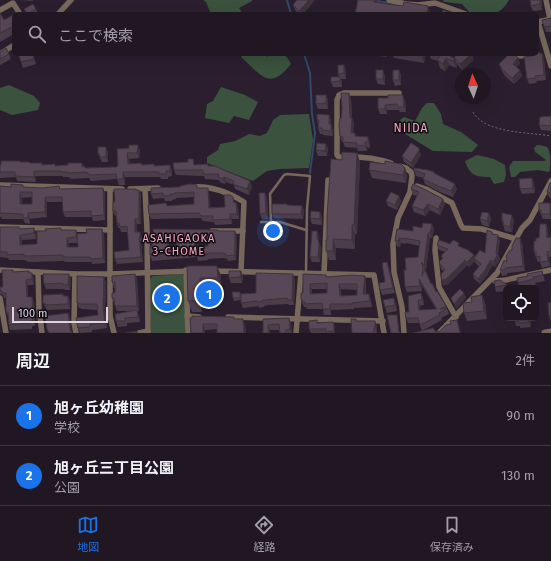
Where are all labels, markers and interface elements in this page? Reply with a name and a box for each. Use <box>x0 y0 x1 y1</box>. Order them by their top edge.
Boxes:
search box <box>12 12 539 56</box>
icon: search <box>26 23 48 45</box>
text: ここで検索 <box>58 27 133 45</box>
north arrow <box>455 68 491 104</box>
district label: NIIDA <box>394 121 428 135</box>
your location <box>263 221 283 241</box>
district label: ASAHIGAOKA 3-CHOME <box>143 232 215 258</box>
pin: 1 <box>196 279 222 309</box>
pin: 2 <box>154 283 180 313</box>
map controls <box>503 285 539 321</box>
button: locate <box>503 285 539 321</box>
scale bar <box>12 305 108 324</box>
text: 100 m <box>18 307 47 320</box>
text: 周辺 <box>16 351 50 372</box>
text: 2件 <box>516 353 535 368</box>
text: 旭ヶ丘幼稚園 <box>54 399 144 417</box>
text: 1 <box>26 408 32 423</box>
text: 90 m <box>506 408 535 423</box>
text: 学校 <box>54 420 80 435</box>
text: 旭ヶ丘三丁目公園 <box>54 459 174 477</box>
text: 2 <box>26 468 32 483</box>
text: 130 m <box>501 468 535 483</box>
text: 公園 <box>54 480 80 495</box>
tab: 地図 <box>77 514 99 554</box>
tab: 経路 <box>253 514 275 554</box>
tab: 保存済み <box>430 514 474 554</box>

